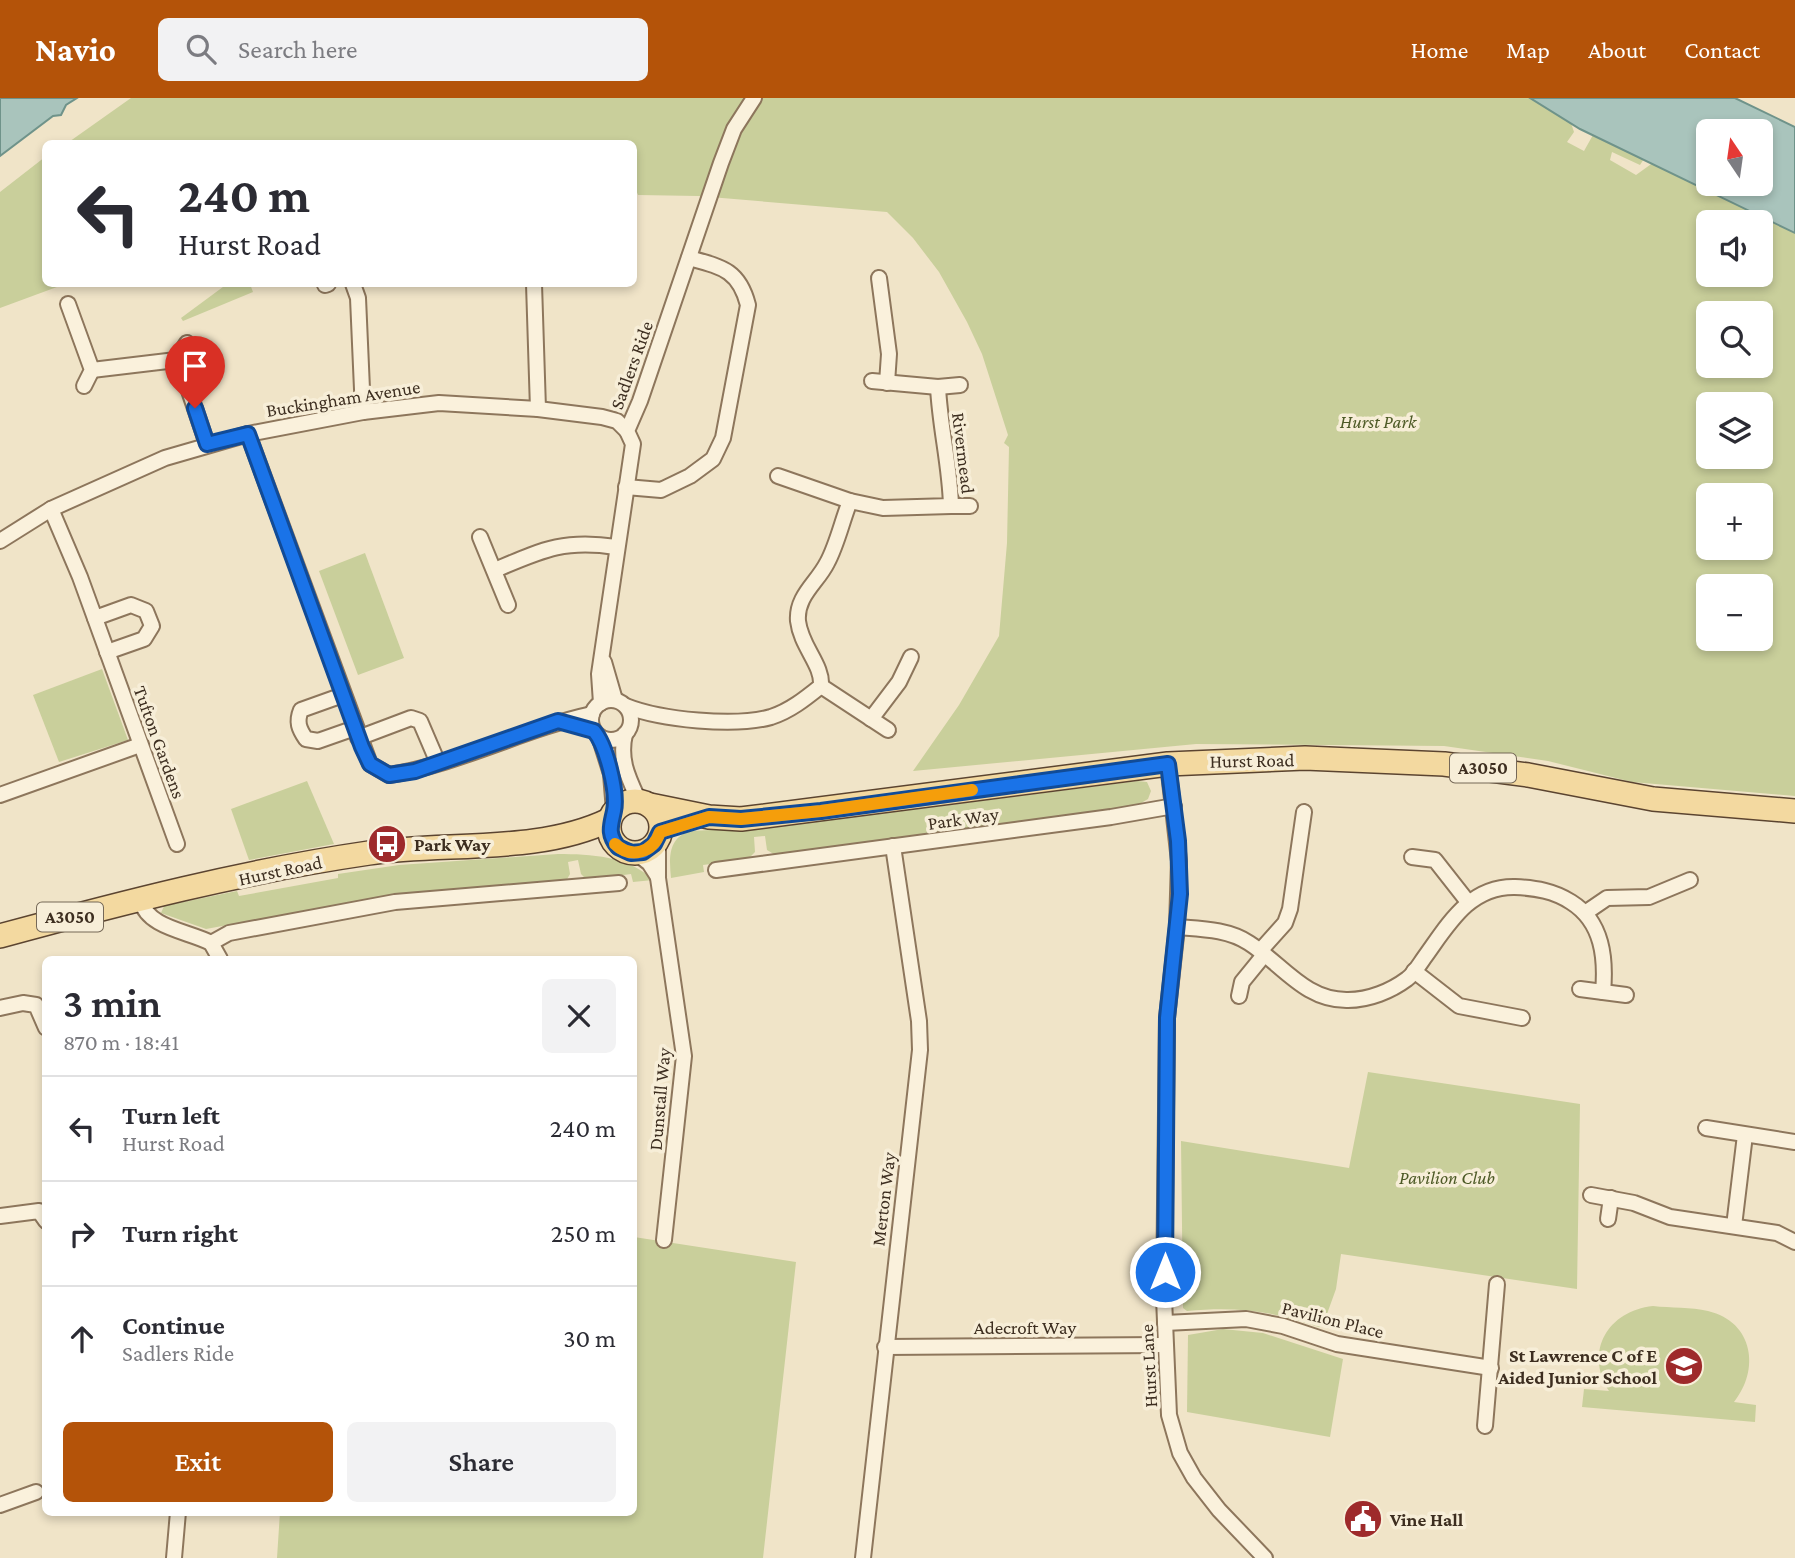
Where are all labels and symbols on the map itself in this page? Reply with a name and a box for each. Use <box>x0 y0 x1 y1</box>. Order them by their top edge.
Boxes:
north arrow <box>1696 119 1773 196</box>
street label: Sadlers Ride <box>606 318 657 412</box>
pin <box>165 336 225 408</box>
street label: Buckingham Avenue <box>265 376 422 421</box>
street label: Rivermead <box>948 411 979 495</box>
park label: Hurst Park <box>1340 411 1417 432</box>
street label: Tufton Gardens <box>129 683 190 801</box>
street label: Hurst Road <box>1209 749 1295 772</box>
road number: A3050 <box>1450 754 1516 782</box>
street label: Park Way <box>926 803 1000 834</box>
bus stop icon: Park Way <box>366 823 408 865</box>
place label: Park Way <box>414 834 491 855</box>
street label: Hurst Road <box>236 851 324 890</box>
road number: A3050 <box>37 902 103 932</box>
street label: Dunstall Way <box>645 1047 674 1151</box>
street label: Merton Way <box>867 1151 900 1247</box>
park label: Pavilion Club <box>1399 1167 1495 1188</box>
position arrow <box>1128 1235 1202 1309</box>
street label: Pavilion Place <box>1280 1297 1386 1342</box>
street label: Adecroft Way <box>974 1317 1076 1338</box>
street label: Hurst Lane <box>1136 1324 1161 1408</box>
place label: St Lawrence C of E Aided Junior School <box>1497 1345 1657 1388</box>
school or university icon: St Lawrence C of E Aided Junior School <box>1663 1345 1705 1387</box>
public building icon: Vine Hall <box>1342 1498 1384 1540</box>
place label: Vine Hall <box>1389 1509 1464 1530</box>

